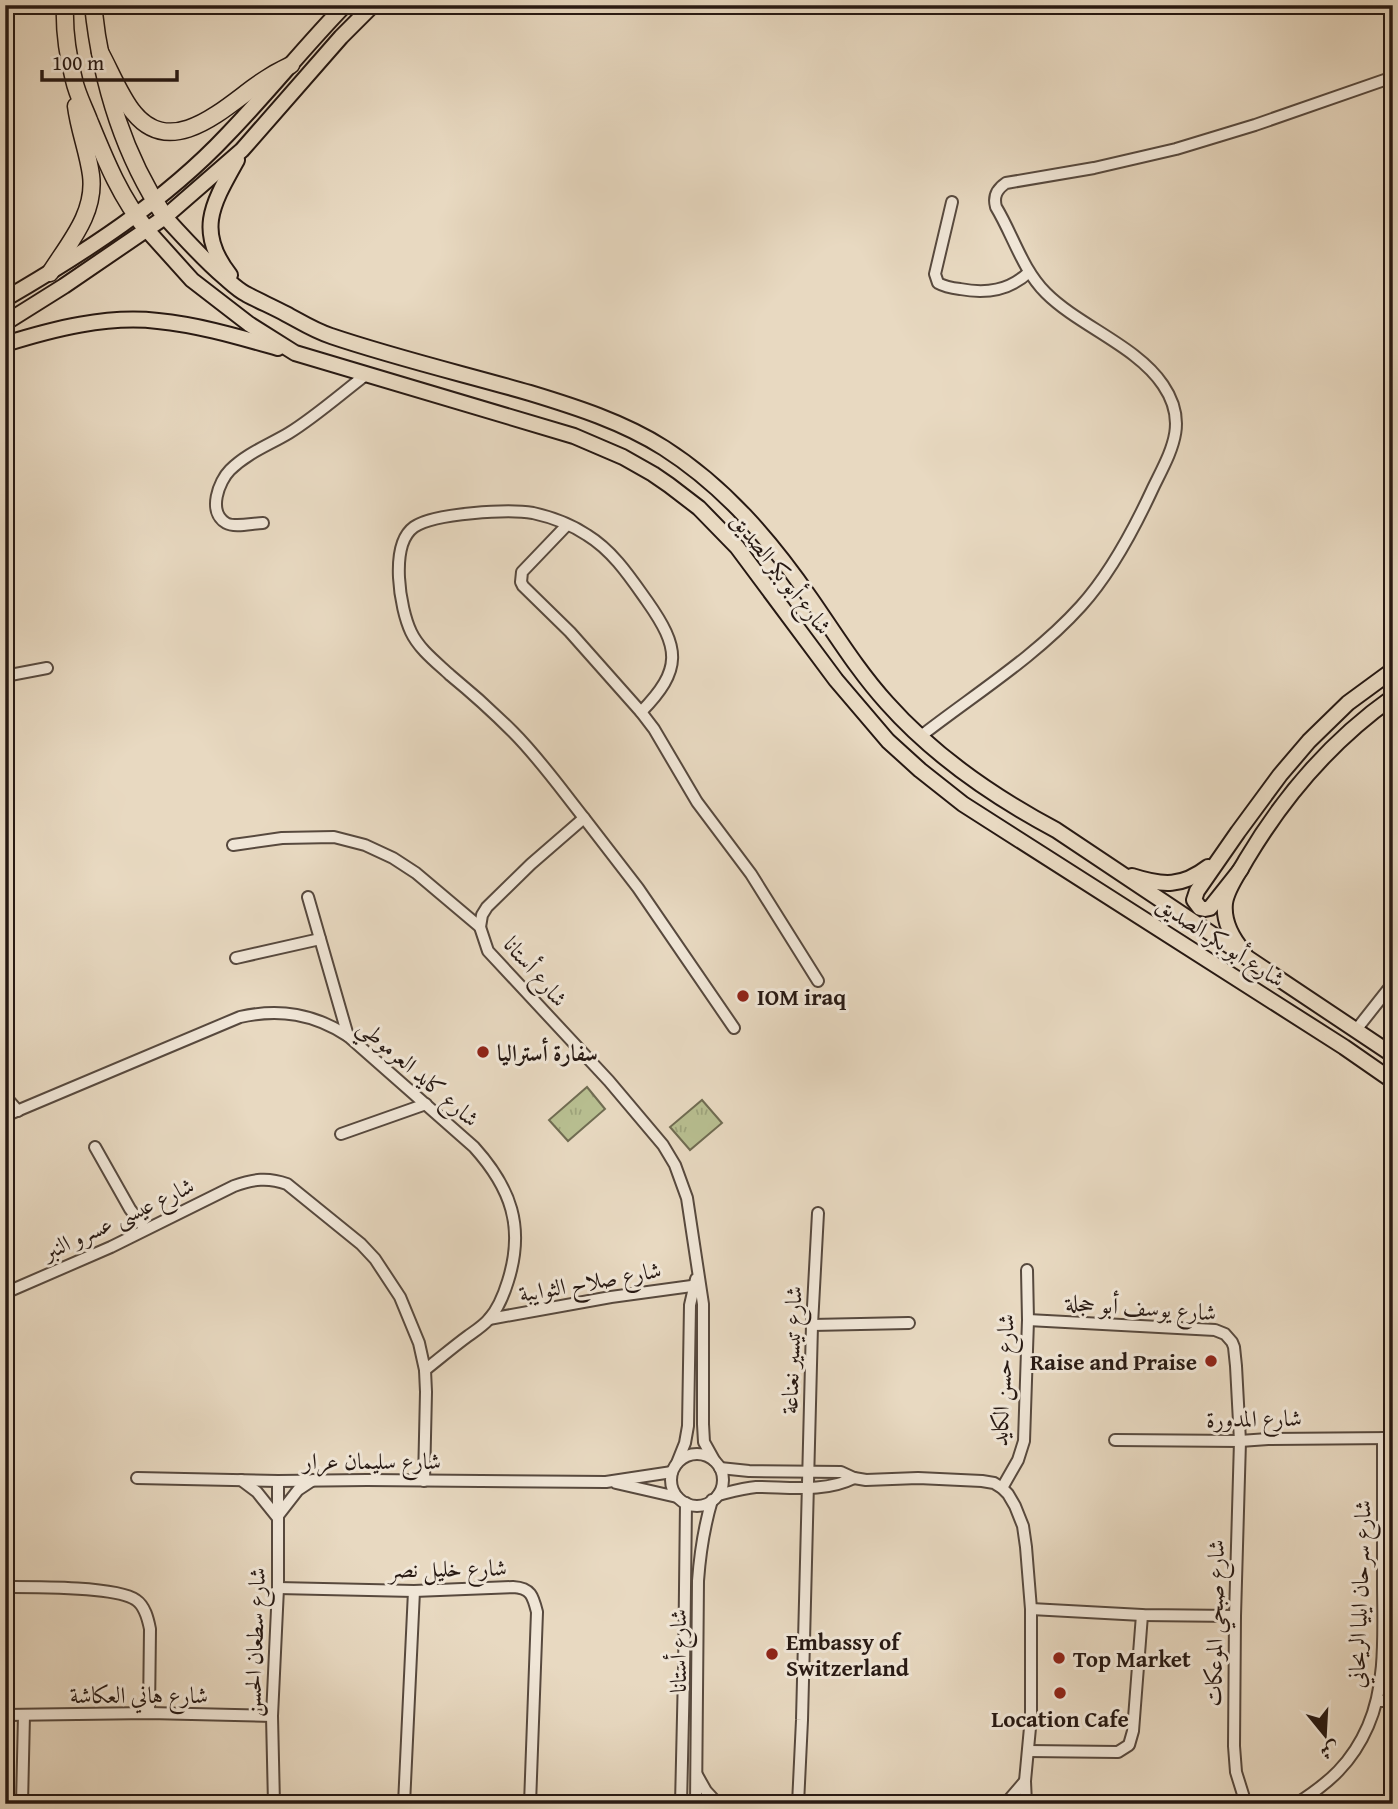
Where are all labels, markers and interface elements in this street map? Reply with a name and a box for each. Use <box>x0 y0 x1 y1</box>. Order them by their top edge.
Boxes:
scale bar <box>42 38 177 82</box>
text: 100 m <box>52 47 104 78</box>
street label: شارع أبو بكر الصديق <box>721 505 840 644</box>
street label: شارع أبو بكر الصديق <box>1148 887 1292 998</box>
street label: شارع أستانا <box>493 928 576 1016</box>
place label: IOM iraq <box>757 980 846 1013</box>
marker: IOM iraq <box>735 988 751 1004</box>
street label: شارع كايد العرموطي <box>347 1010 487 1139</box>
place label: سفارة أستراليا <box>497 1036 598 1069</box>
marker: سفارة أستراليا <box>475 1044 491 1060</box>
street label: شارع عيسى عسرو النبر <box>35 1168 201 1272</box>
street label: شارع صلاح الثوايبة <box>516 1252 665 1315</box>
street label: شارع تيسير نعناعة <box>772 1285 814 1415</box>
street label: شارع يوسف أبو حجلة <box>1063 1285 1218 1333</box>
street label: شارع حسن الكايد <box>982 1313 1026 1447</box>
place label: Raise and Praise <box>1030 1345 1197 1378</box>
marker: Raise and Praise <box>1203 1353 1219 1369</box>
street label: شارع المدورة <box>1206 1401 1302 1439</box>
street label: شارع سليمان عرار <box>301 1444 441 1481</box>
street label: شارع سرحان ايليا الريحاني <box>1339 1499 1383 1689</box>
street label: شارع صبحي الموعكات <box>1196 1539 1238 1707</box>
street label: شارع خليل نصر <box>387 1550 507 1590</box>
street label: شارع سطعان الحسن <box>235 1567 277 1717</box>
street label: شارع أستانا <box>661 1609 698 1693</box>
place label: Embassy of Switzerland <box>786 1625 910 1684</box>
place label: Top Market <box>1073 1642 1191 1675</box>
marker: Embassy of Switzerland <box>764 1646 780 1662</box>
marker: Top Market <box>1051 1650 1067 1666</box>
street label: شارع هاني العكاشة <box>70 1678 208 1715</box>
marker: Location Cafe <box>1052 1685 1068 1701</box>
north arrow <box>1290 1700 1360 1770</box>
place label: Location Cafe <box>991 1702 1129 1735</box>
text: ش <box>1317 1735 1344 1767</box>

